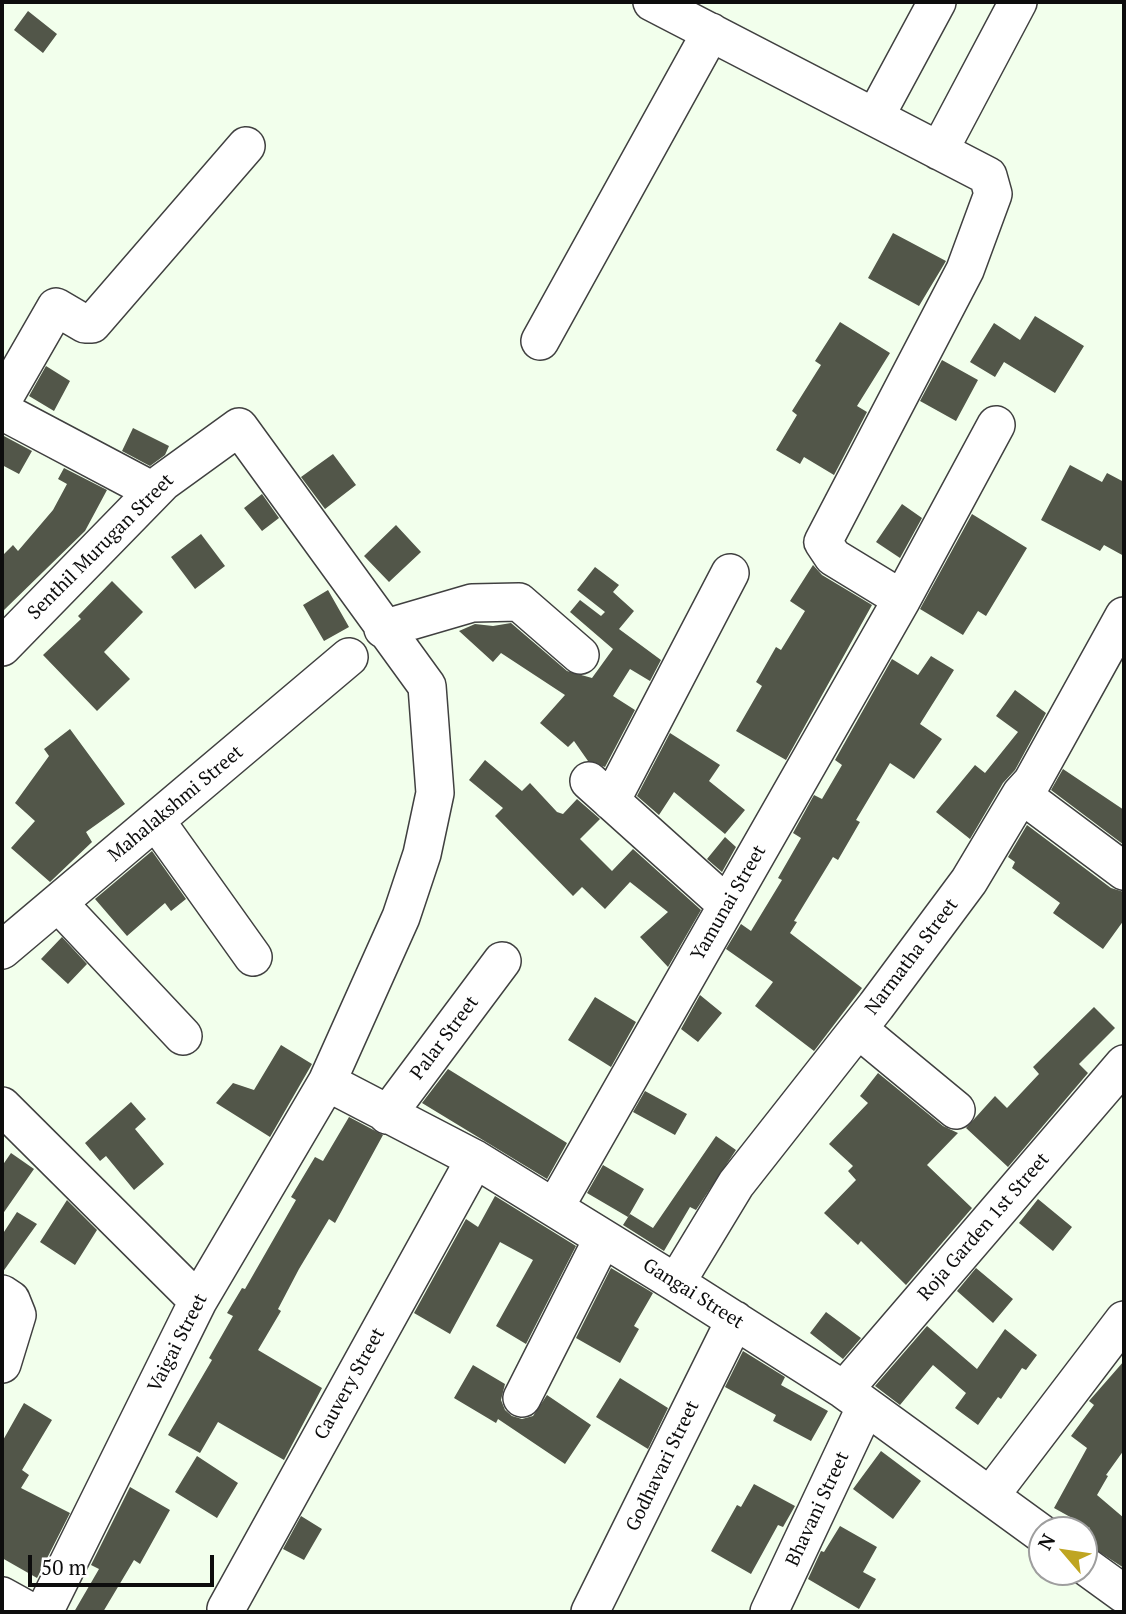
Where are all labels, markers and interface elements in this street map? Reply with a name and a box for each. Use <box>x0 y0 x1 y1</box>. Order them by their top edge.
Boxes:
street label: Senthil Murugan Street <box>23 469 179 625</box>
street label: Mahalakshmi Street <box>104 741 248 867</box>
street label: Yamunai Street <box>687 841 771 965</box>
street label: Narmatha Street <box>861 894 963 1020</box>
street label: Palar Street <box>406 992 484 1084</box>
street label: Roja Garden 1st Street <box>914 1148 1054 1306</box>
street label: Gangai Street <box>638 1254 748 1334</box>
street label: Vaigai Street <box>143 1290 213 1396</box>
street label: Cauvery Street <box>310 1324 390 1444</box>
street label: Godhavari Street <box>622 1397 704 1535</box>
street label: Bhavani Street <box>781 1448 855 1570</box>
north arrow <box>1028 1516 1098 1586</box>
text: N <box>1032 1529 1060 1554</box>
scale bar <box>32 1540 217 1584</box>
text: 50 m <box>41 1553 87 1581</box>

